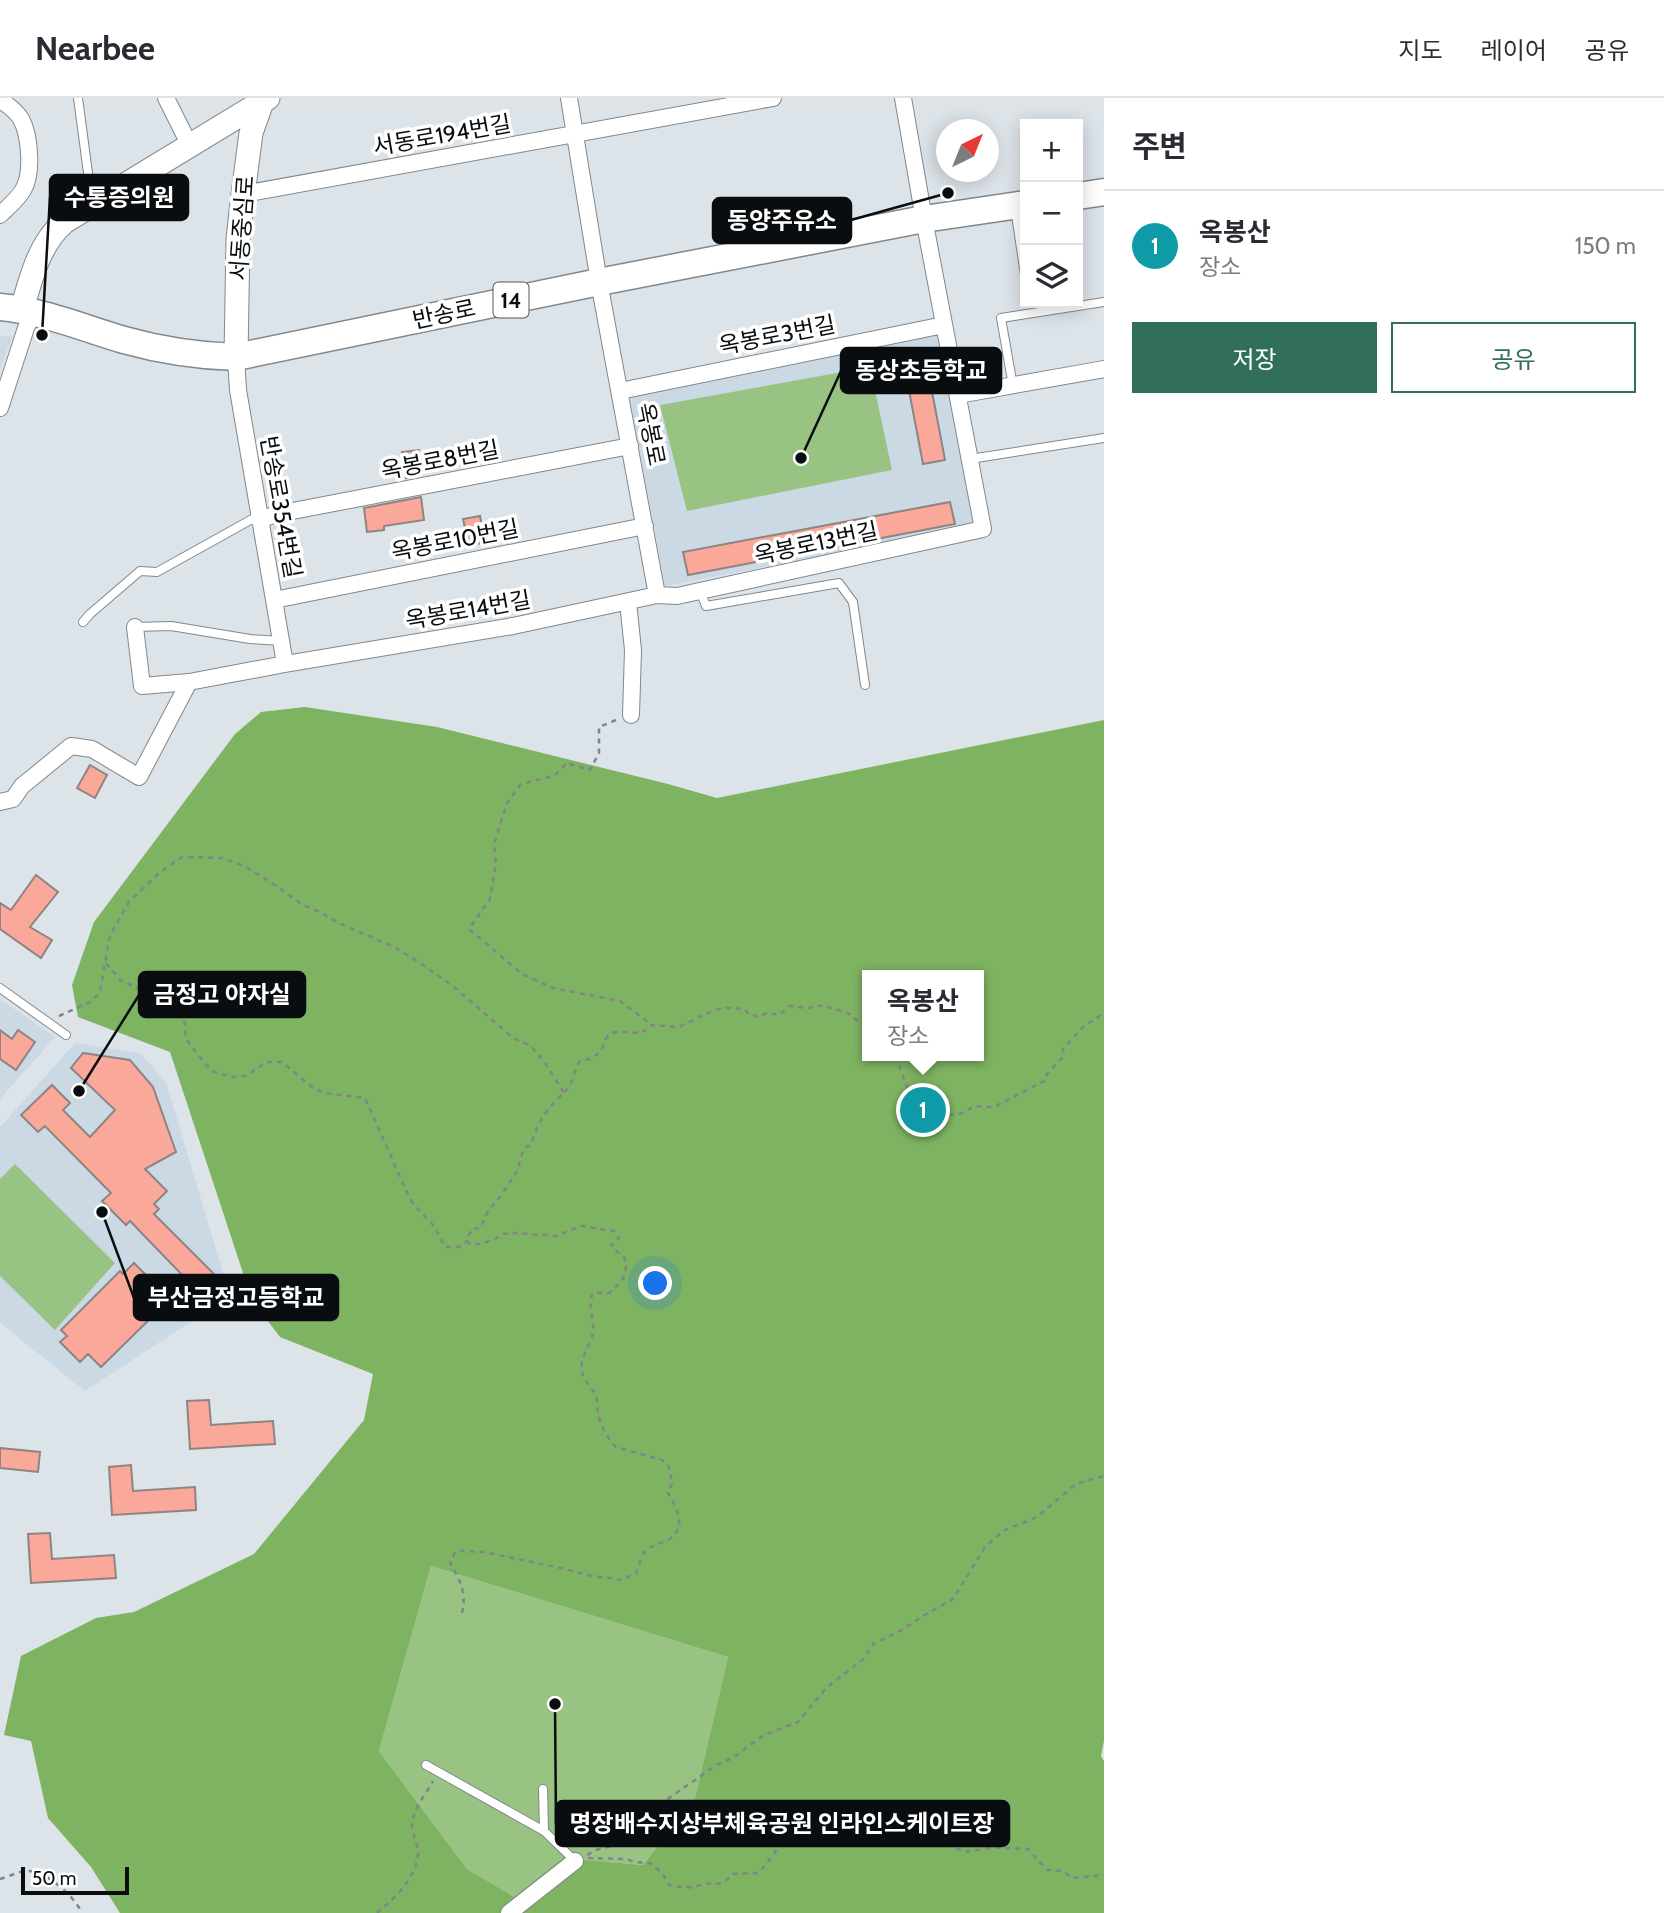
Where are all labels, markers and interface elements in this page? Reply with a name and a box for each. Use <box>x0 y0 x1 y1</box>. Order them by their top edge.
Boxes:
text: Nearbee <box>35 28 155 68</box>
text: 지도 <box>1398 36 1443 65</box>
text: 레이어 <box>1481 36 1547 65</box>
text: 공유 <box>1585 36 1629 65</box>
street label: 서동로194번길 <box>371 109 513 161</box>
north arrow <box>936 119 999 182</box>
map controls <box>1020 119 1083 308</box>
button: + <box>1020 119 1083 182</box>
text: 주변 <box>1132 128 1187 165</box>
street label: 서동중심로 <box>224 174 260 282</box>
callout: 수통증의원 <box>50 175 188 220</box>
button: − <box>1020 182 1083 245</box>
text: 수통증의원 <box>64 183 174 212</box>
callout: 동양주유소 <box>713 198 851 243</box>
text: 동양주유소 <box>727 206 837 235</box>
text: 옥봉산 <box>1199 216 1271 248</box>
text: 1 <box>1151 232 1159 260</box>
text: 150 m <box>1575 232 1636 260</box>
button: layers <box>1020 245 1083 308</box>
text: 장소 <box>1199 253 1241 281</box>
road number: 14 <box>494 282 528 318</box>
street label: 반송로 <box>410 294 478 334</box>
street label: 옥봉로3번길 <box>716 310 838 360</box>
button: 저장 <box>1132 322 1377 393</box>
button: 공유 <box>1391 322 1636 393</box>
callout: 동상초등학교 <box>841 348 1001 393</box>
text: 동상초등학교 <box>855 356 987 385</box>
street label: 옥봉로 <box>631 400 671 468</box>
street label: 반송로354번길 <box>255 434 307 580</box>
street label: 옥봉로8번길 <box>379 435 501 485</box>
street label: 옥봉로10번길 <box>389 514 521 566</box>
street label: 옥봉로13번길 <box>752 516 880 570</box>
street label: 옥봉로14번길 <box>403 585 533 635</box>
popup <box>862 970 984 1061</box>
callout: 금정고 야자실 <box>139 972 305 1017</box>
text: 금정고 야자실 <box>153 980 291 1009</box>
text: 옥봉산 <box>887 985 959 1017</box>
text: 장소 <box>887 1022 929 1050</box>
pin: 1 <box>900 1084 946 1136</box>
your location <box>638 1266 672 1300</box>
callout: 부산금정고등학교 <box>134 1275 338 1320</box>
text: 부산금정고등학교 <box>148 1283 324 1312</box>
callout: 명장배수지상부체육공원 인라인스케이트장 <box>556 1801 1009 1846</box>
text: 명장배수지상부체육공원 인라인스케이트장 <box>570 1809 994 1838</box>
scale bar <box>21 1864 130 1896</box>
text: 50 m <box>32 1867 76 1890</box>

